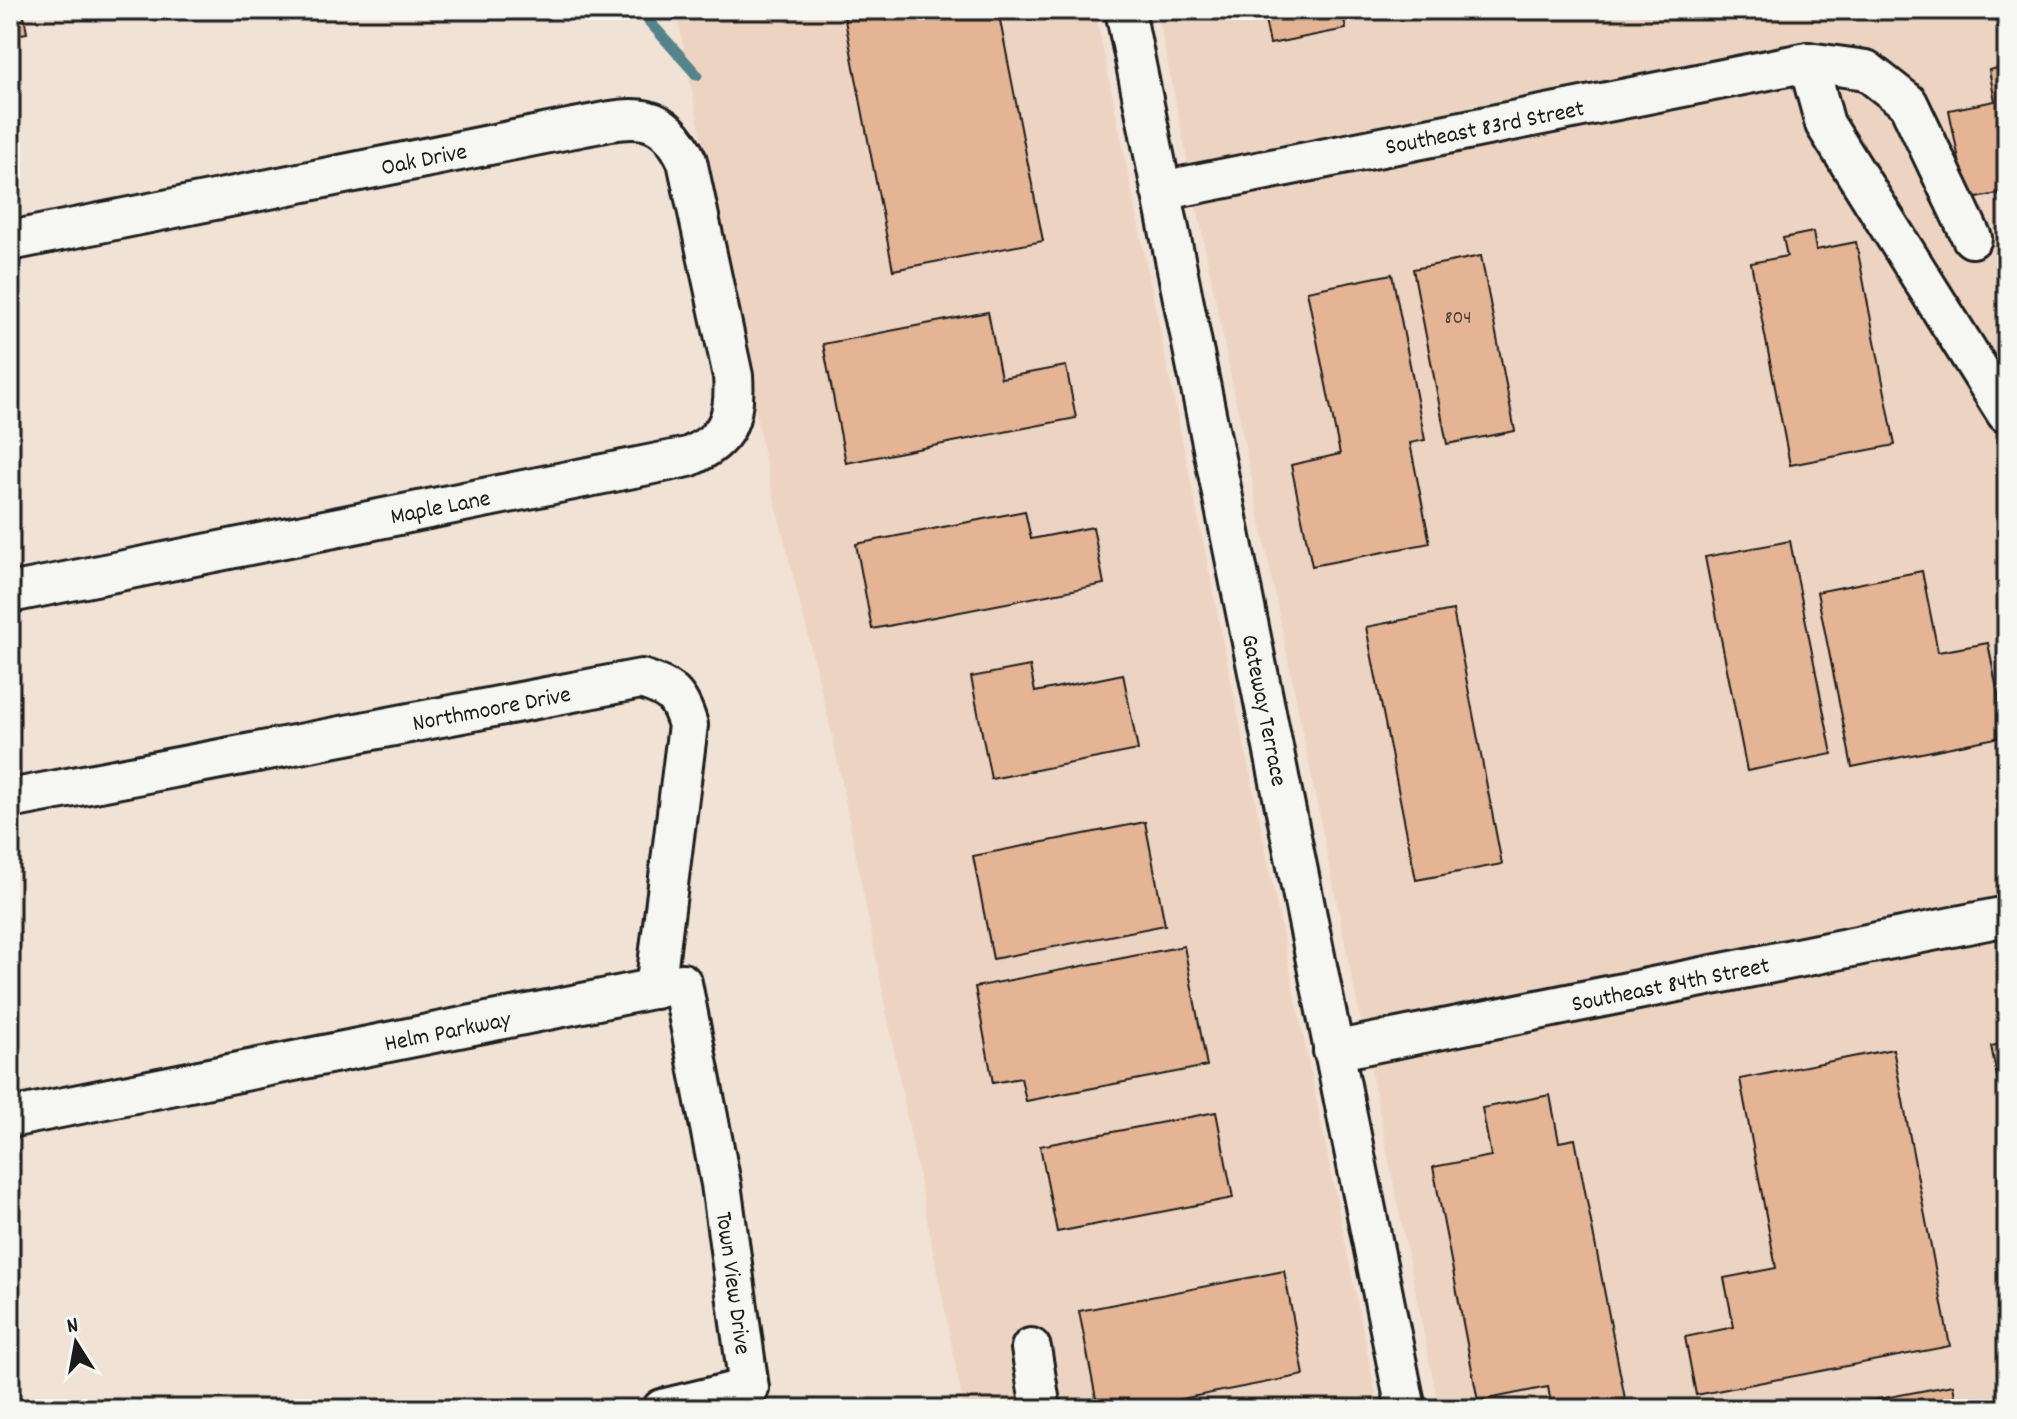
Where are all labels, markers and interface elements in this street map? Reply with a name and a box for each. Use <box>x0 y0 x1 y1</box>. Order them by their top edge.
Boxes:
street label: Southeast 83rd Street <box>1383 93 1588 166</box>
street label: Oak Drive <box>379 136 470 186</box>
house number: 804 <box>1444 305 1472 333</box>
street label: Maple Lane <box>388 483 493 535</box>
street label: Gateway Terrace <box>1231 632 1295 790</box>
street label: Northmoore Drive <box>410 679 574 742</box>
street label: Southeast 84th Street <box>1569 950 1773 1023</box>
street label: Helm Parkway <box>382 1004 515 1062</box>
street label: Town View Drive <box>705 1210 758 1357</box>
north arrow <box>36 1303 116 1383</box>
text: N <box>65 1311 81 1343</box>

